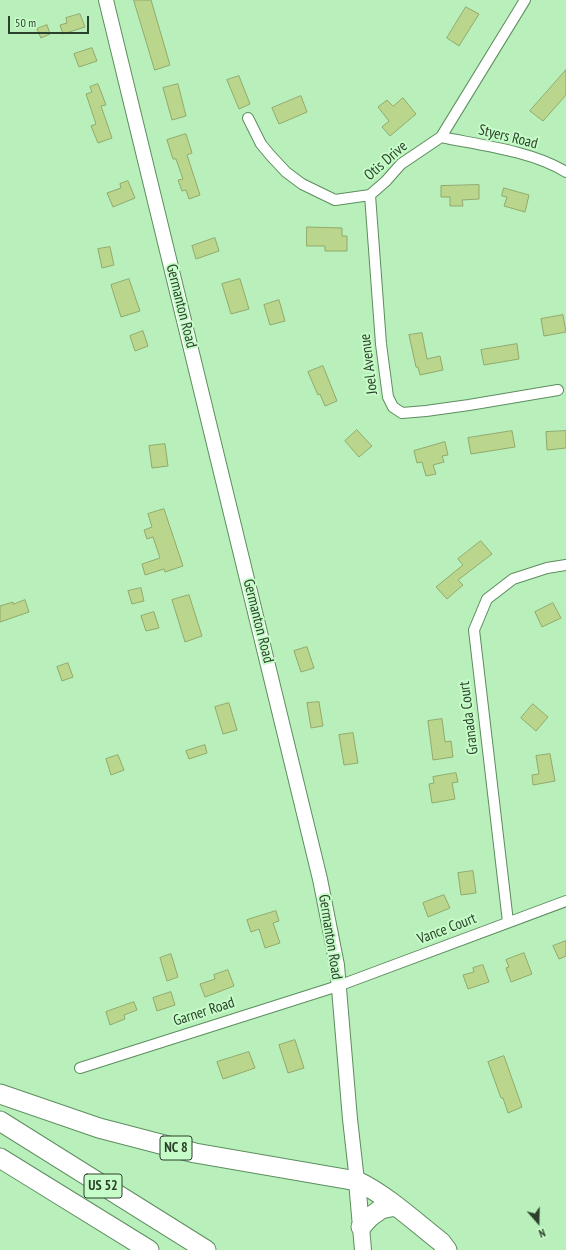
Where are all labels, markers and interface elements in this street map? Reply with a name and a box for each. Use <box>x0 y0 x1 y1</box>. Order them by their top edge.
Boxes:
scale bar <box>10 8 91 34</box>
text: 50 m <box>15 15 36 30</box>
street label: Styers Road <box>477 121 539 153</box>
street label: Otis Drive <box>361 137 411 185</box>
street label: Germanton Road <box>162 262 200 350</box>
street label: Joel Avenue <box>356 333 382 395</box>
street label: Germanton Road <box>239 577 277 665</box>
street label: Granada Court <box>456 680 482 756</box>
street label: Germanton Road <box>314 893 346 981</box>
street label: Vance Court <box>415 910 479 948</box>
street label: Garner Road <box>171 994 237 1030</box>
road number: NC 8 <box>160 1136 192 1160</box>
road number: US 52 <box>84 1174 122 1198</box>
north arrow <box>518 1202 558 1242</box>
text: N <box>537 1226 547 1241</box>

